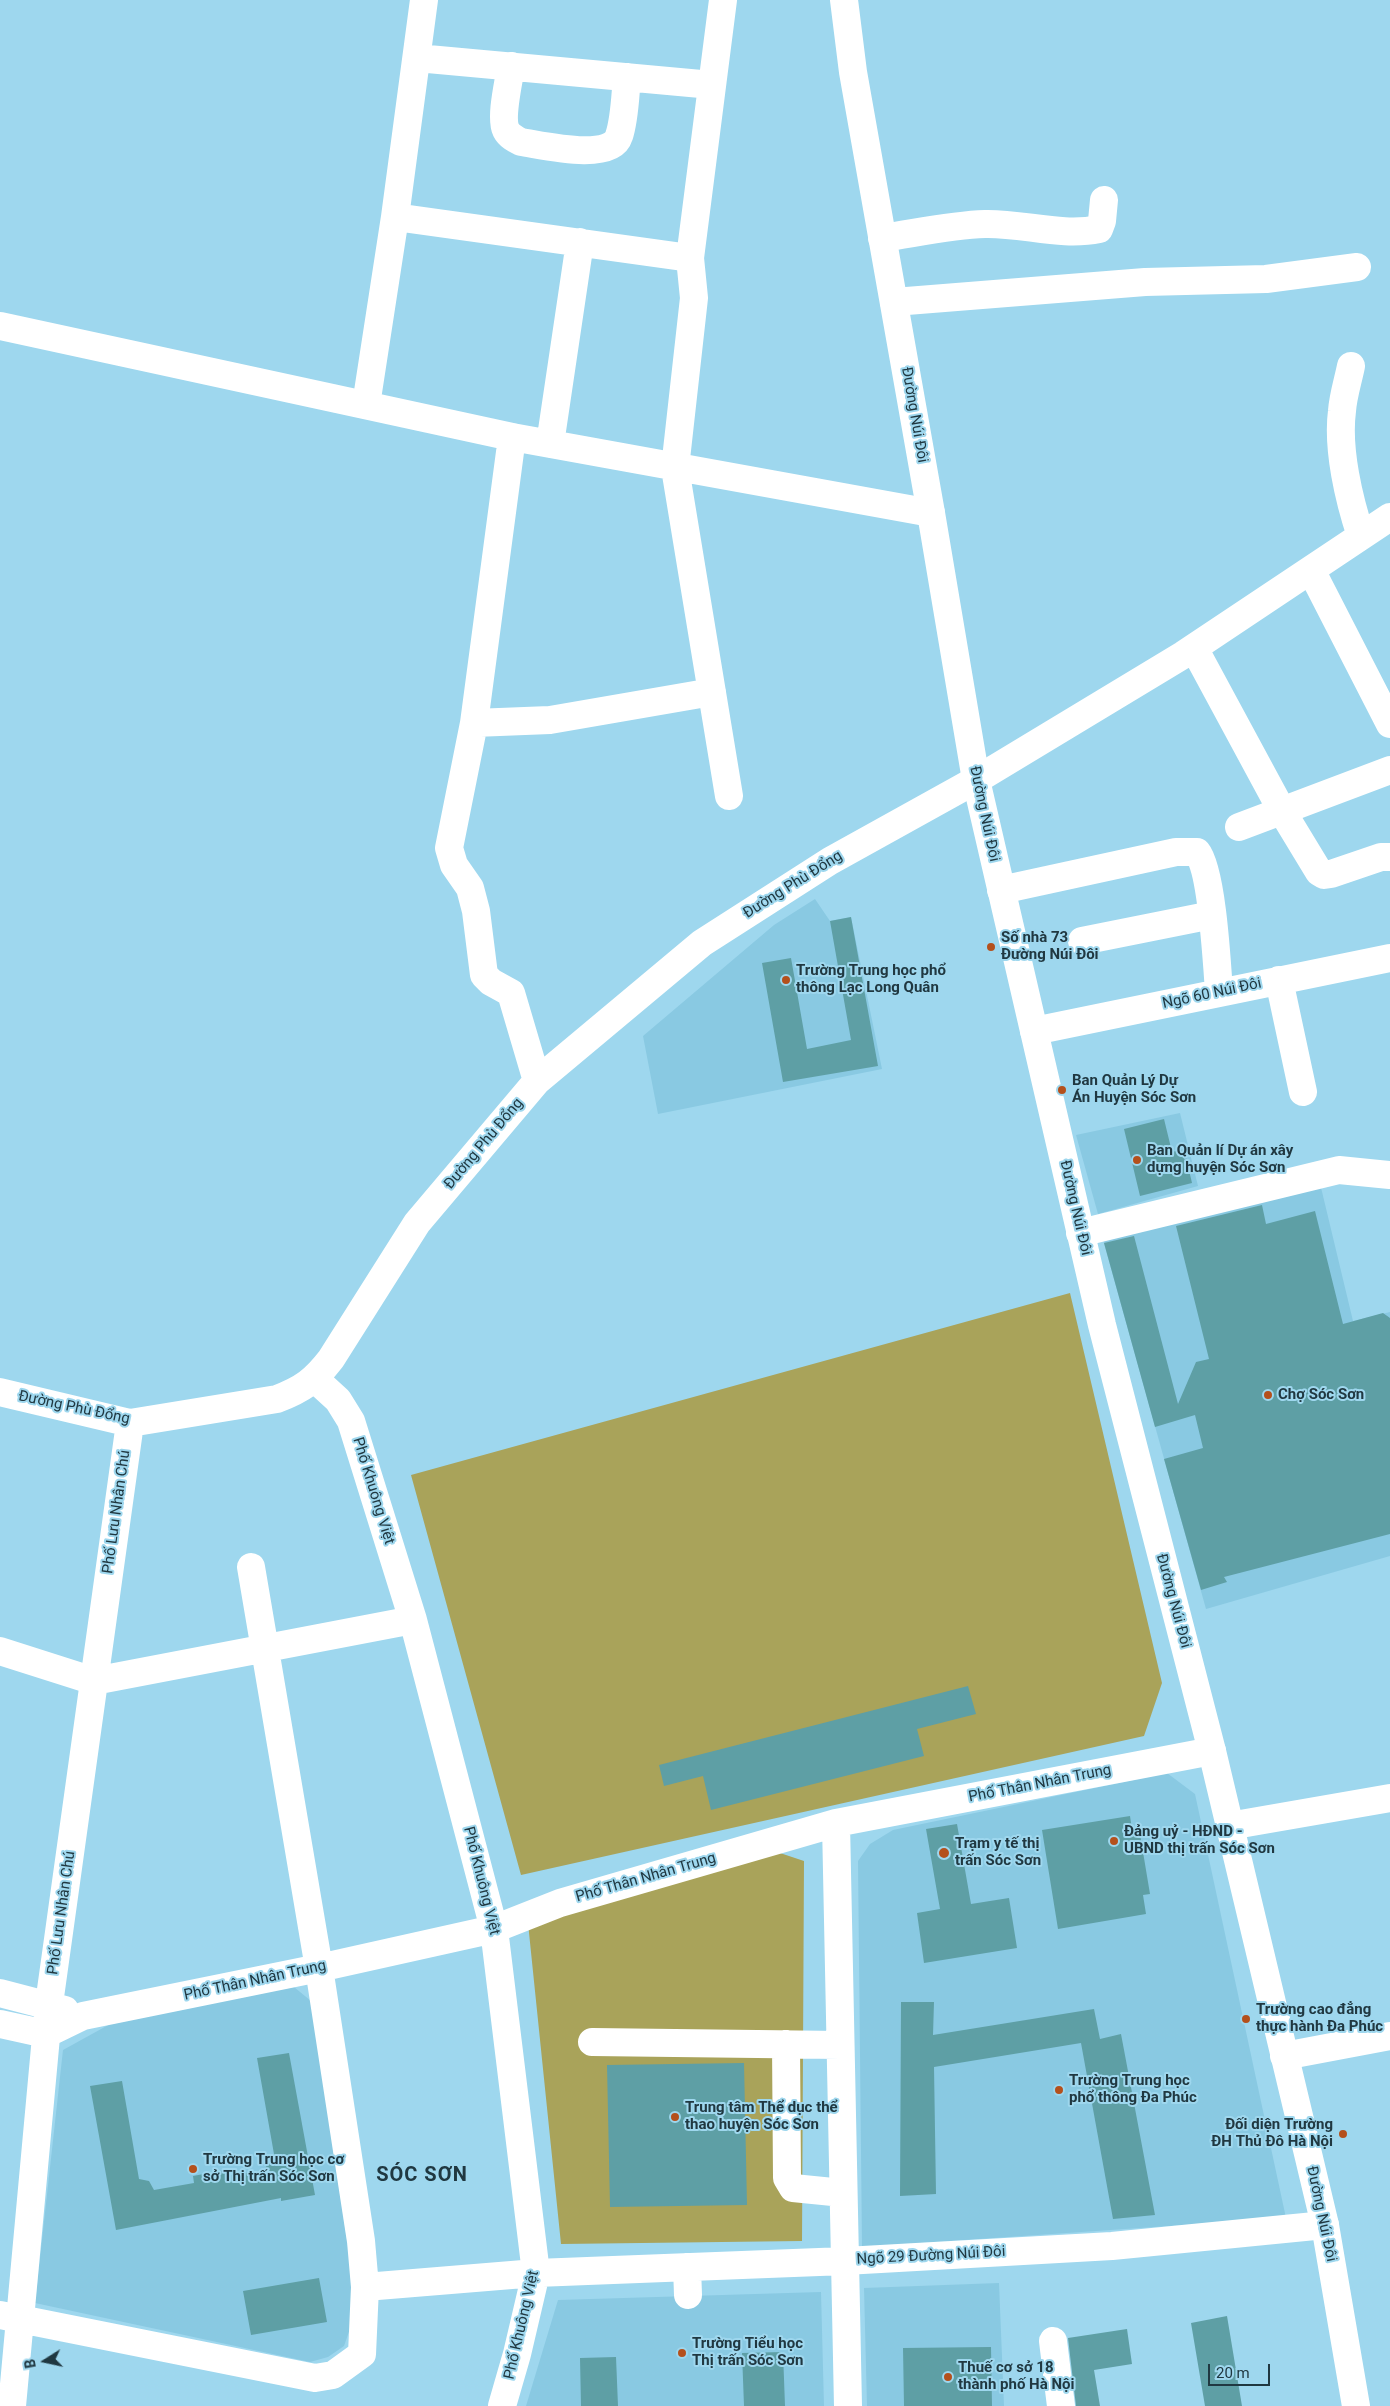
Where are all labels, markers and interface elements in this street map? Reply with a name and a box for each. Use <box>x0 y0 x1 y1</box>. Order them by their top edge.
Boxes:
street label: Đường Núi Đôi <box>897 366 931 464</box>
street label: Đường Núi Đôi <box>965 765 1003 863</box>
street label: Đường Phù Đổng <box>740 847 846 923</box>
place label: Số nhà 73 Đường Núi Đôi <box>1001 929 1099 964</box>
marker: Số nhà 73 Đường Núi Đôi <box>985 941 997 953</box>
place label: Trường Trung học phổ thông Lạc Long Quân <box>796 962 946 997</box>
marker: Trường Trung học phổ thông Lạc Long Quân <box>780 974 792 986</box>
street label: Ngõ 60 Núi Đôi <box>1161 975 1263 1013</box>
place label: Ban Quản Lý Dự Án Huyện Sóc Sơn <box>1072 1072 1196 1107</box>
marker: Ban Quản Lý Dự Án Huyện Sóc Sơn <box>1056 1084 1068 1096</box>
street label: Đường Phù Đổng <box>441 1095 527 1193</box>
place label: Ban Quản lí Dự án xây dựng huyện Sóc Sơn <box>1147 1142 1293 1177</box>
marker: Ban Quản lí Dự án xây dựng huyện Sóc Sơn <box>1131 1154 1143 1166</box>
street label: Đường Núi Đôi <box>1055 1159 1095 1257</box>
place label: Chợ Sóc Sơn <box>1278 1386 1364 1404</box>
street label: Đường Phù Đổng <box>17 1387 131 1429</box>
marker: Chợ Sóc Sơn <box>1262 1389 1274 1401</box>
street label: Phố Khuông Việt <box>348 1435 398 1547</box>
street label: Phố Lưu Nhân Chú <box>99 1449 135 1575</box>
street label: Đường Núi Đôi <box>1152 1552 1194 1650</box>
street label: Phố Thân Nhân Trung <box>967 1761 1113 1807</box>
place label: Đảng uỷ - HĐND - UBND thị trấn Sóc Sơn <box>1124 1823 1275 1858</box>
street label: Phố Khuông Việt <box>459 1825 503 1937</box>
place label: Trạm y tế thị trấn Sóc Sơn <box>955 1835 1041 1870</box>
marker: Đảng uỷ - HĐND - UBND thị trấn Sóc Sơn <box>1108 1835 1120 1847</box>
marker: Trạm y tế thị trấn Sóc Sơn <box>937 1846 951 1860</box>
street label: Phố Thân Nhân Trung <box>574 1849 718 1907</box>
street label: Phố Lưu Nhân Chú <box>44 1850 80 1976</box>
street label: Phố Thân Nhân Trung <box>182 1957 328 2005</box>
place label: Trường cao đẳng thực hành Đa Phúc <box>1256 2001 1383 2036</box>
marker: Trường cao đẳng thực hành Đa Phúc <box>1240 2013 1252 2025</box>
place label: Trường Trung học phổ thông Đa Phúc <box>1069 2072 1197 2107</box>
marker: Trường Trung học phổ thông Đa Phúc <box>1053 2084 1065 2096</box>
place label: Trung tâm Thể dục thể thao huyện Sóc Sơn <box>685 2099 838 2134</box>
marker: Trung tâm Thể dục thể thao huyện Sóc Sơn <box>669 2111 681 2123</box>
place label: Đối diện Trường ĐH Thủ Đô Hà Nội <box>1211 2116 1333 2151</box>
marker: Đối diện Trường ĐH Thủ Đô Hà Nội <box>1337 2128 1349 2140</box>
place label: Trường Trung học cơ sở Thị trấn Sóc Sơn <box>203 2151 344 2186</box>
marker: Trường Trung học cơ sở Thị trấn Sóc Sơn <box>187 2163 199 2175</box>
district label: SÓC SƠN <box>375 2164 469 2188</box>
street label: Đường Núi Đôi <box>1302 2165 1340 2263</box>
street label: Ngõ 29 Đường Núi Đôi <box>856 2243 1006 2269</box>
street label: Phố Khuông Việt <box>501 2269 543 2381</box>
place label: Trường Tiểu học Thị trấn Sóc Sơn <box>692 2335 803 2370</box>
north arrow <box>20 2336 70 2386</box>
marker: Trường Tiểu học Thị trấn Sóc Sơn <box>676 2347 688 2359</box>
scale bar <box>1210 2354 1272 2386</box>
text: B <box>22 2358 39 2369</box>
place label: Thuế cơ sở 18 thành phố Hà Nội <box>958 2359 1074 2394</box>
text: 20 m <box>1216 2364 1250 2382</box>
marker: Thuế cơ sở 18 thành phố Hà Nội <box>942 2371 954 2383</box>

